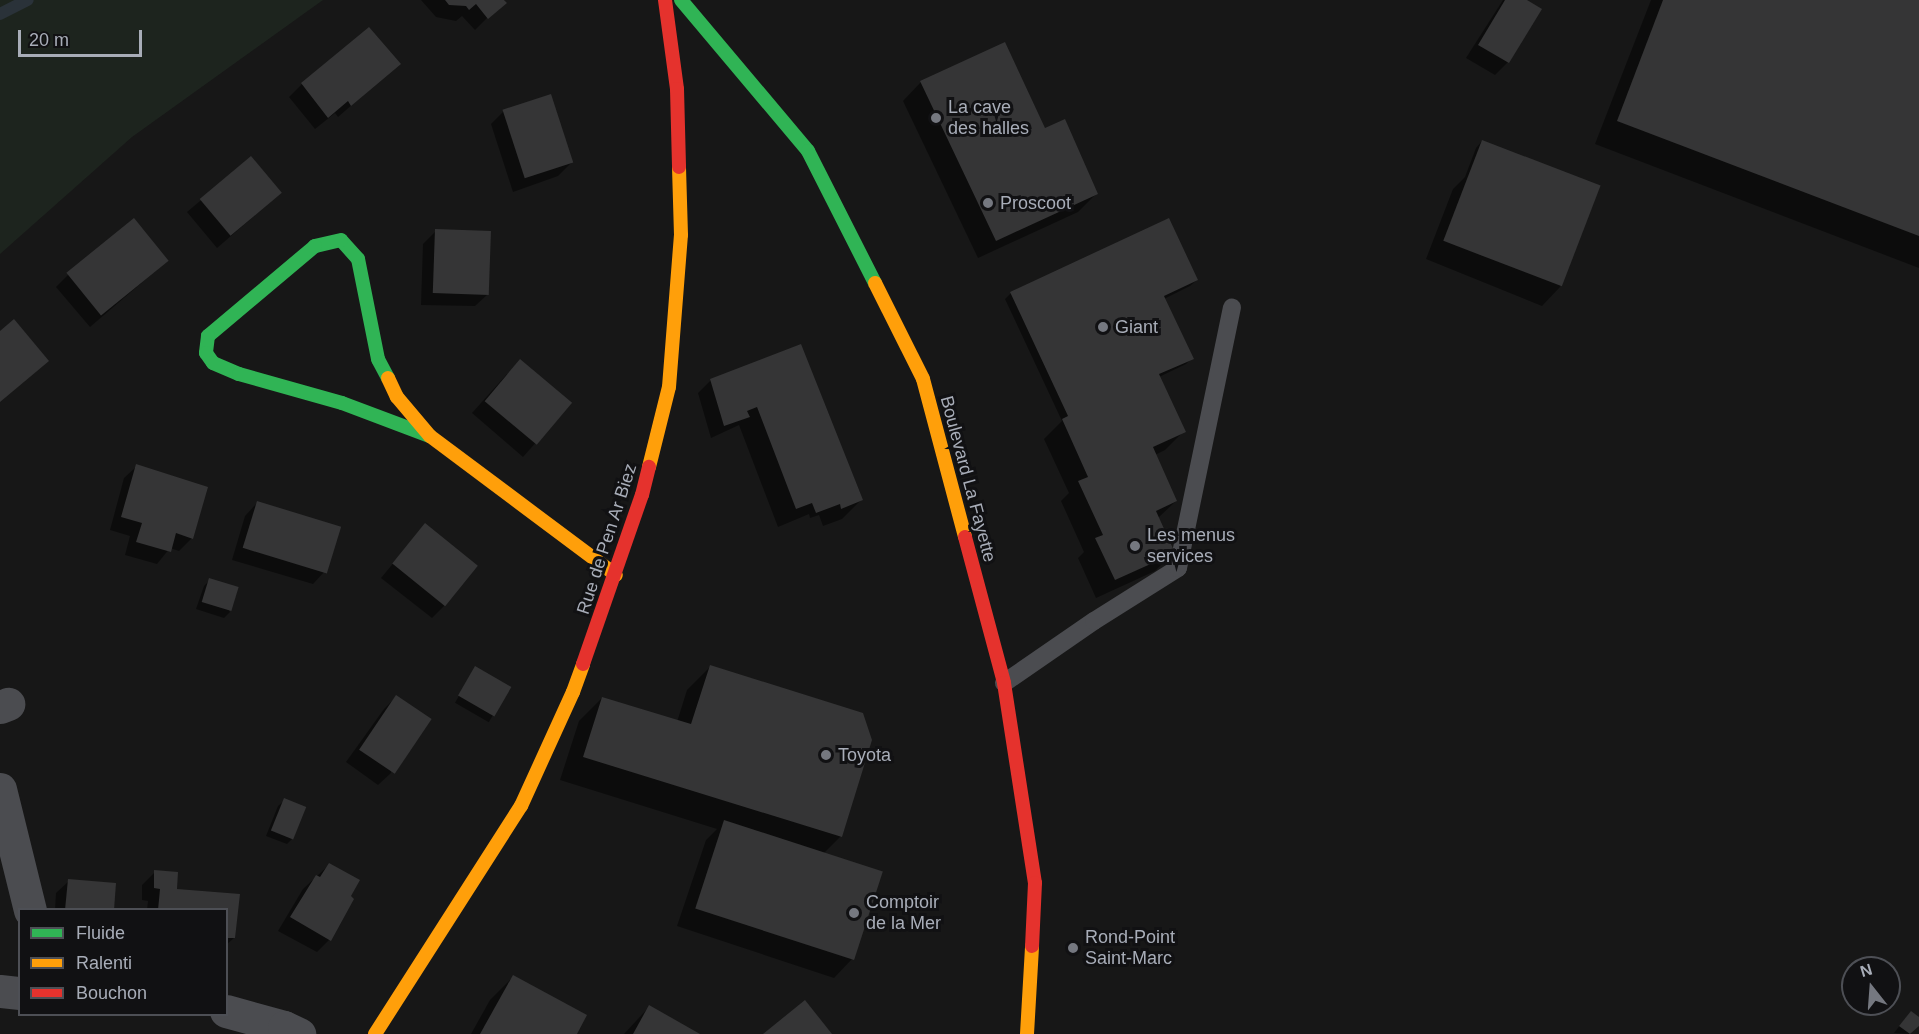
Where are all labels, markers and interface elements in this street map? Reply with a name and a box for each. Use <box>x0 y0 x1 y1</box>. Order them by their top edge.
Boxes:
scale bar <box>21 18 146 56</box>
text: 20 m <box>29 30 69 50</box>
place label: La cave des halles <box>948 97 1029 140</box>
marker: La cave des halles <box>929 111 943 125</box>
place label: Proscoot <box>1000 192 1071 214</box>
marker: Proscoot <box>981 196 995 210</box>
place label: Giant <box>1115 316 1158 338</box>
marker: Giant <box>1096 320 1110 334</box>
street label: Boulevard La Fayette <box>935 394 1001 564</box>
street label: Rue de Pen Ar Biez <box>572 460 642 618</box>
place label: Les menus services <box>1147 525 1235 568</box>
marker: Les menus services <box>1128 539 1142 553</box>
place label: Toyota <box>838 744 891 766</box>
marker: Toyota <box>819 748 833 762</box>
place label: Comptoir de la Mer <box>866 892 941 934</box>
marker: Comptoir de la Mer <box>847 906 861 920</box>
legend <box>18 908 228 1016</box>
text: Fluide <box>76 923 125 943</box>
place label: Rond-Point Saint-Marc <box>1085 927 1175 970</box>
marker: Rond-Point Saint-Marc <box>1066 941 1080 955</box>
text: Ralenti <box>76 953 132 973</box>
north arrow <box>1841 956 1901 1016</box>
text: N <box>1858 960 1874 980</box>
text: Bouchon <box>76 983 147 1003</box>

